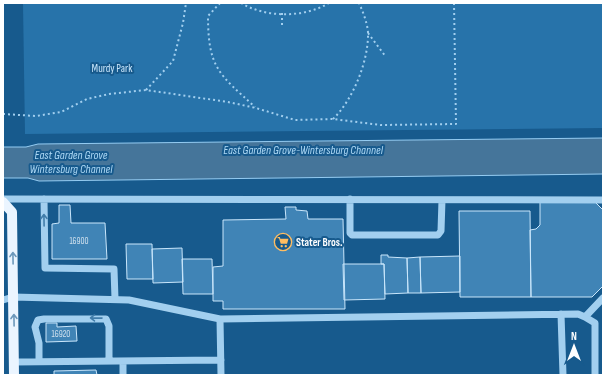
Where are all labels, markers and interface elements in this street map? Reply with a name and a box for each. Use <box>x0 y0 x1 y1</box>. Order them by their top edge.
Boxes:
park label: Murdy Park <box>92 62 133 75</box>
water label: East Garden Grove-Wintersburg Channel <box>223 143 384 158</box>
water label: East Garden Grove Wintersburg Channel <box>30 148 113 177</box>
one-way arrow <box>40 214 48 227</box>
supermarket icon: Stater Bros. <box>273 232 293 252</box>
house number: 16900 <box>69 236 89 247</box>
place label: Stater Bros. <box>296 236 343 249</box>
one-way arrow <box>9 252 16 265</box>
one-way arrow <box>10 314 17 327</box>
one-way arrow <box>90 315 103 322</box>
north arrow <box>554 326 594 366</box>
house number: 16920 <box>52 329 70 340</box>
text: N <box>571 330 577 343</box>

